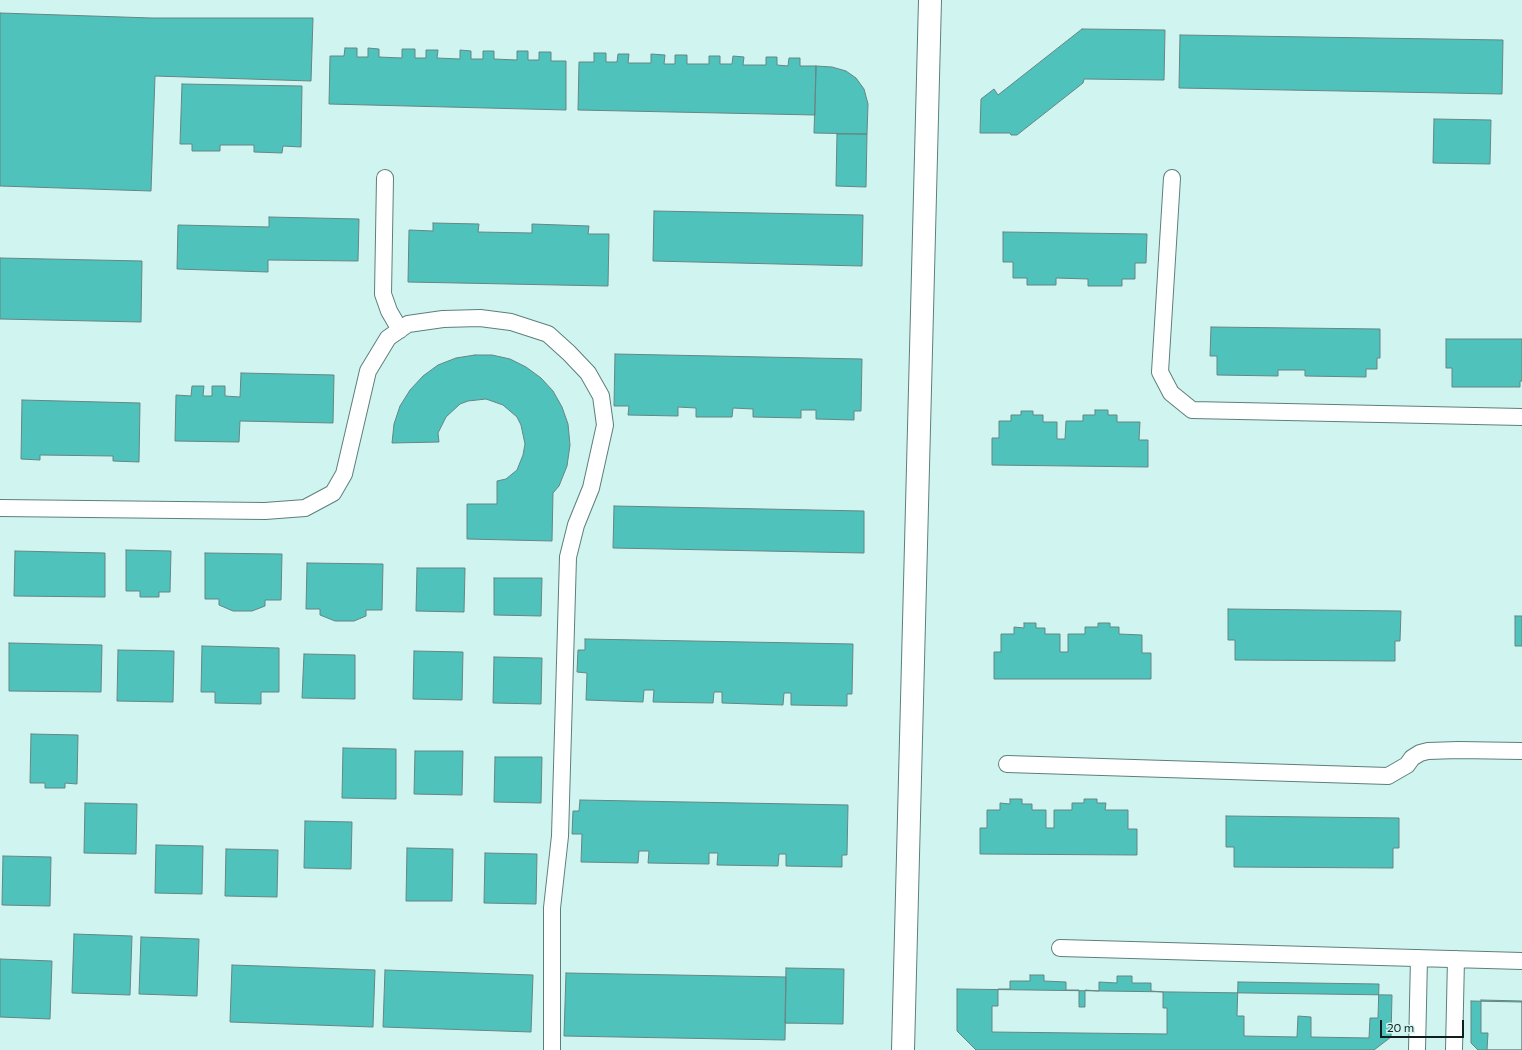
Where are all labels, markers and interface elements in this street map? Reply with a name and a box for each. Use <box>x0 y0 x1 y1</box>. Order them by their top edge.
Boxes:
scale bar <box>1382 1012 1466 1038</box>
text: 20 m <box>1387 1020 1414 1034</box>

